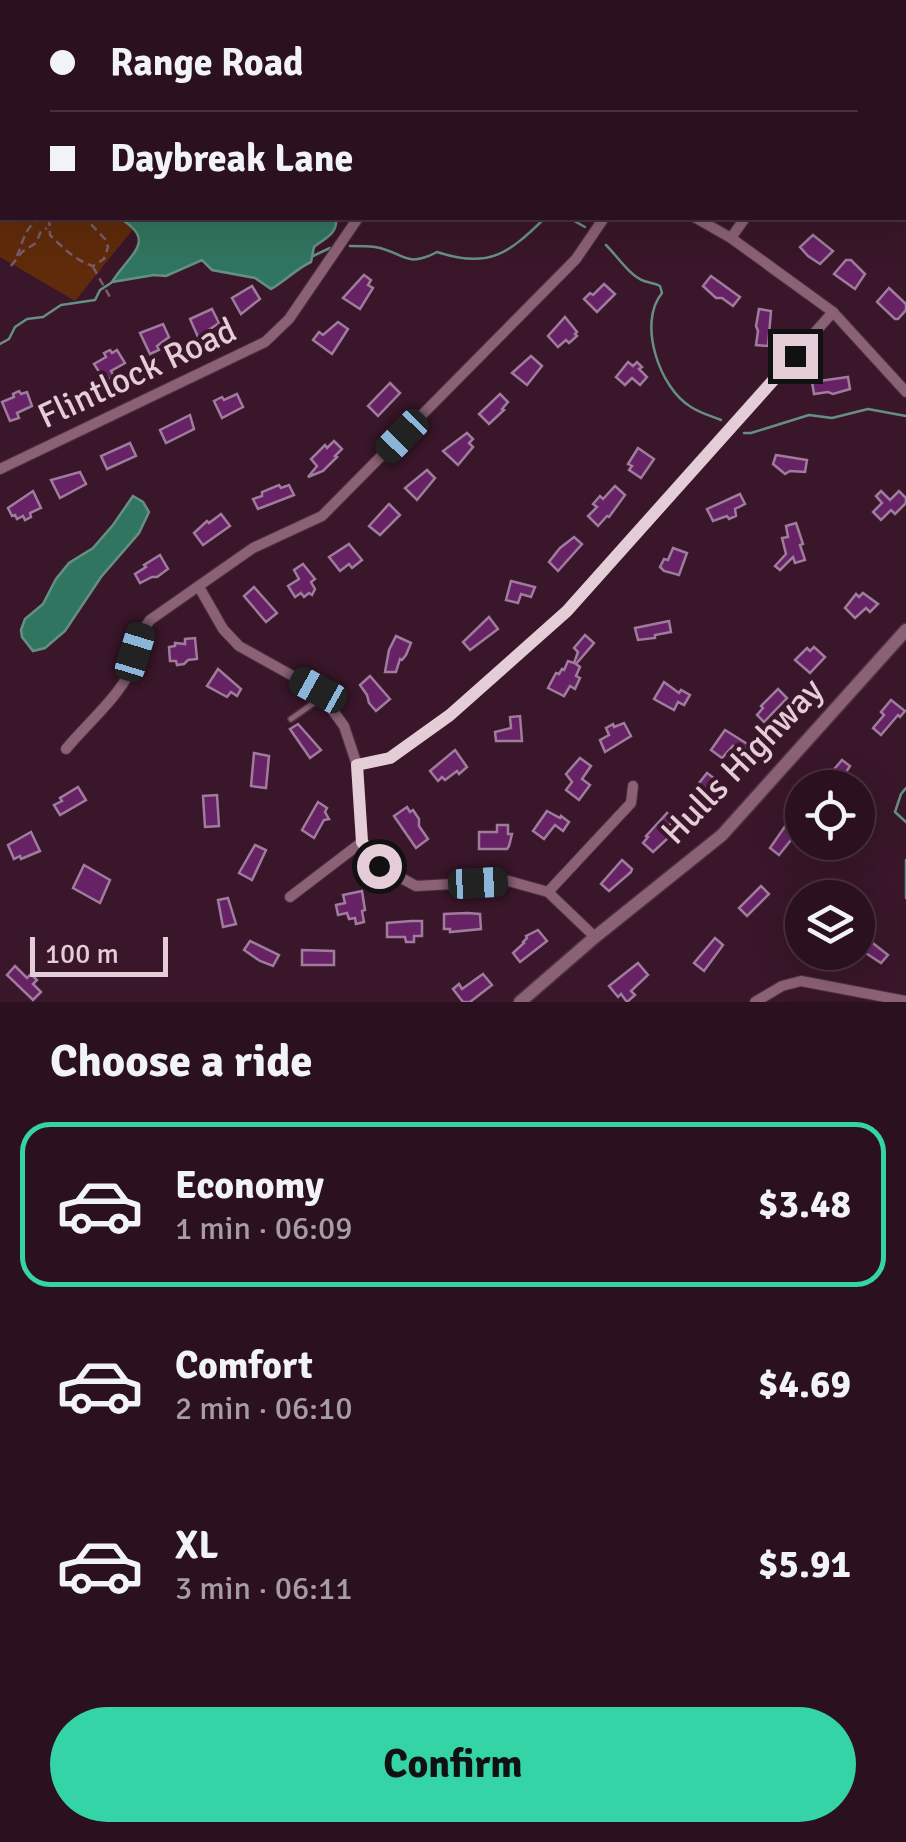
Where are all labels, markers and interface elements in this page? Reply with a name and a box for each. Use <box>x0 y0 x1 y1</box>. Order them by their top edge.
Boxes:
text: Range Road <box>110 39 303 86</box>
text: Daybreak Lane <box>110 135 353 182</box>
street label: Flintlock Road <box>31 308 243 438</box>
route end <box>773 334 818 379</box>
car <box>370 404 434 468</box>
car <box>112 619 158 685</box>
car <box>284 662 352 718</box>
street label: Hulls Highway <box>652 669 832 853</box>
map controls <box>785 770 875 970</box>
button: locate <box>785 770 875 860</box>
route start <box>357 844 402 889</box>
car <box>447 866 509 900</box>
button: layers <box>785 880 875 970</box>
scale bar <box>30 932 168 976</box>
text: 100 m <box>45 937 119 971</box>
text: Choose a ride <box>50 1034 313 1089</box>
icon: car <box>55 1160 145 1250</box>
text: Economy <box>175 1162 324 1209</box>
text: $3.48 <box>758 1181 851 1228</box>
text: 1 min · 06:09 <box>175 1209 353 1248</box>
icon: car <box>55 1340 145 1430</box>
text: Comfort <box>175 1342 313 1389</box>
text: $4.69 <box>758 1361 851 1408</box>
text: 2 min · 06:10 <box>175 1389 353 1428</box>
icon: car <box>55 1520 145 1610</box>
text: XL <box>175 1522 218 1569</box>
text: $5.91 <box>758 1541 851 1588</box>
text: 3 min · 06:11 <box>175 1569 353 1608</box>
button: Confirm <box>50 1707 856 1822</box>

